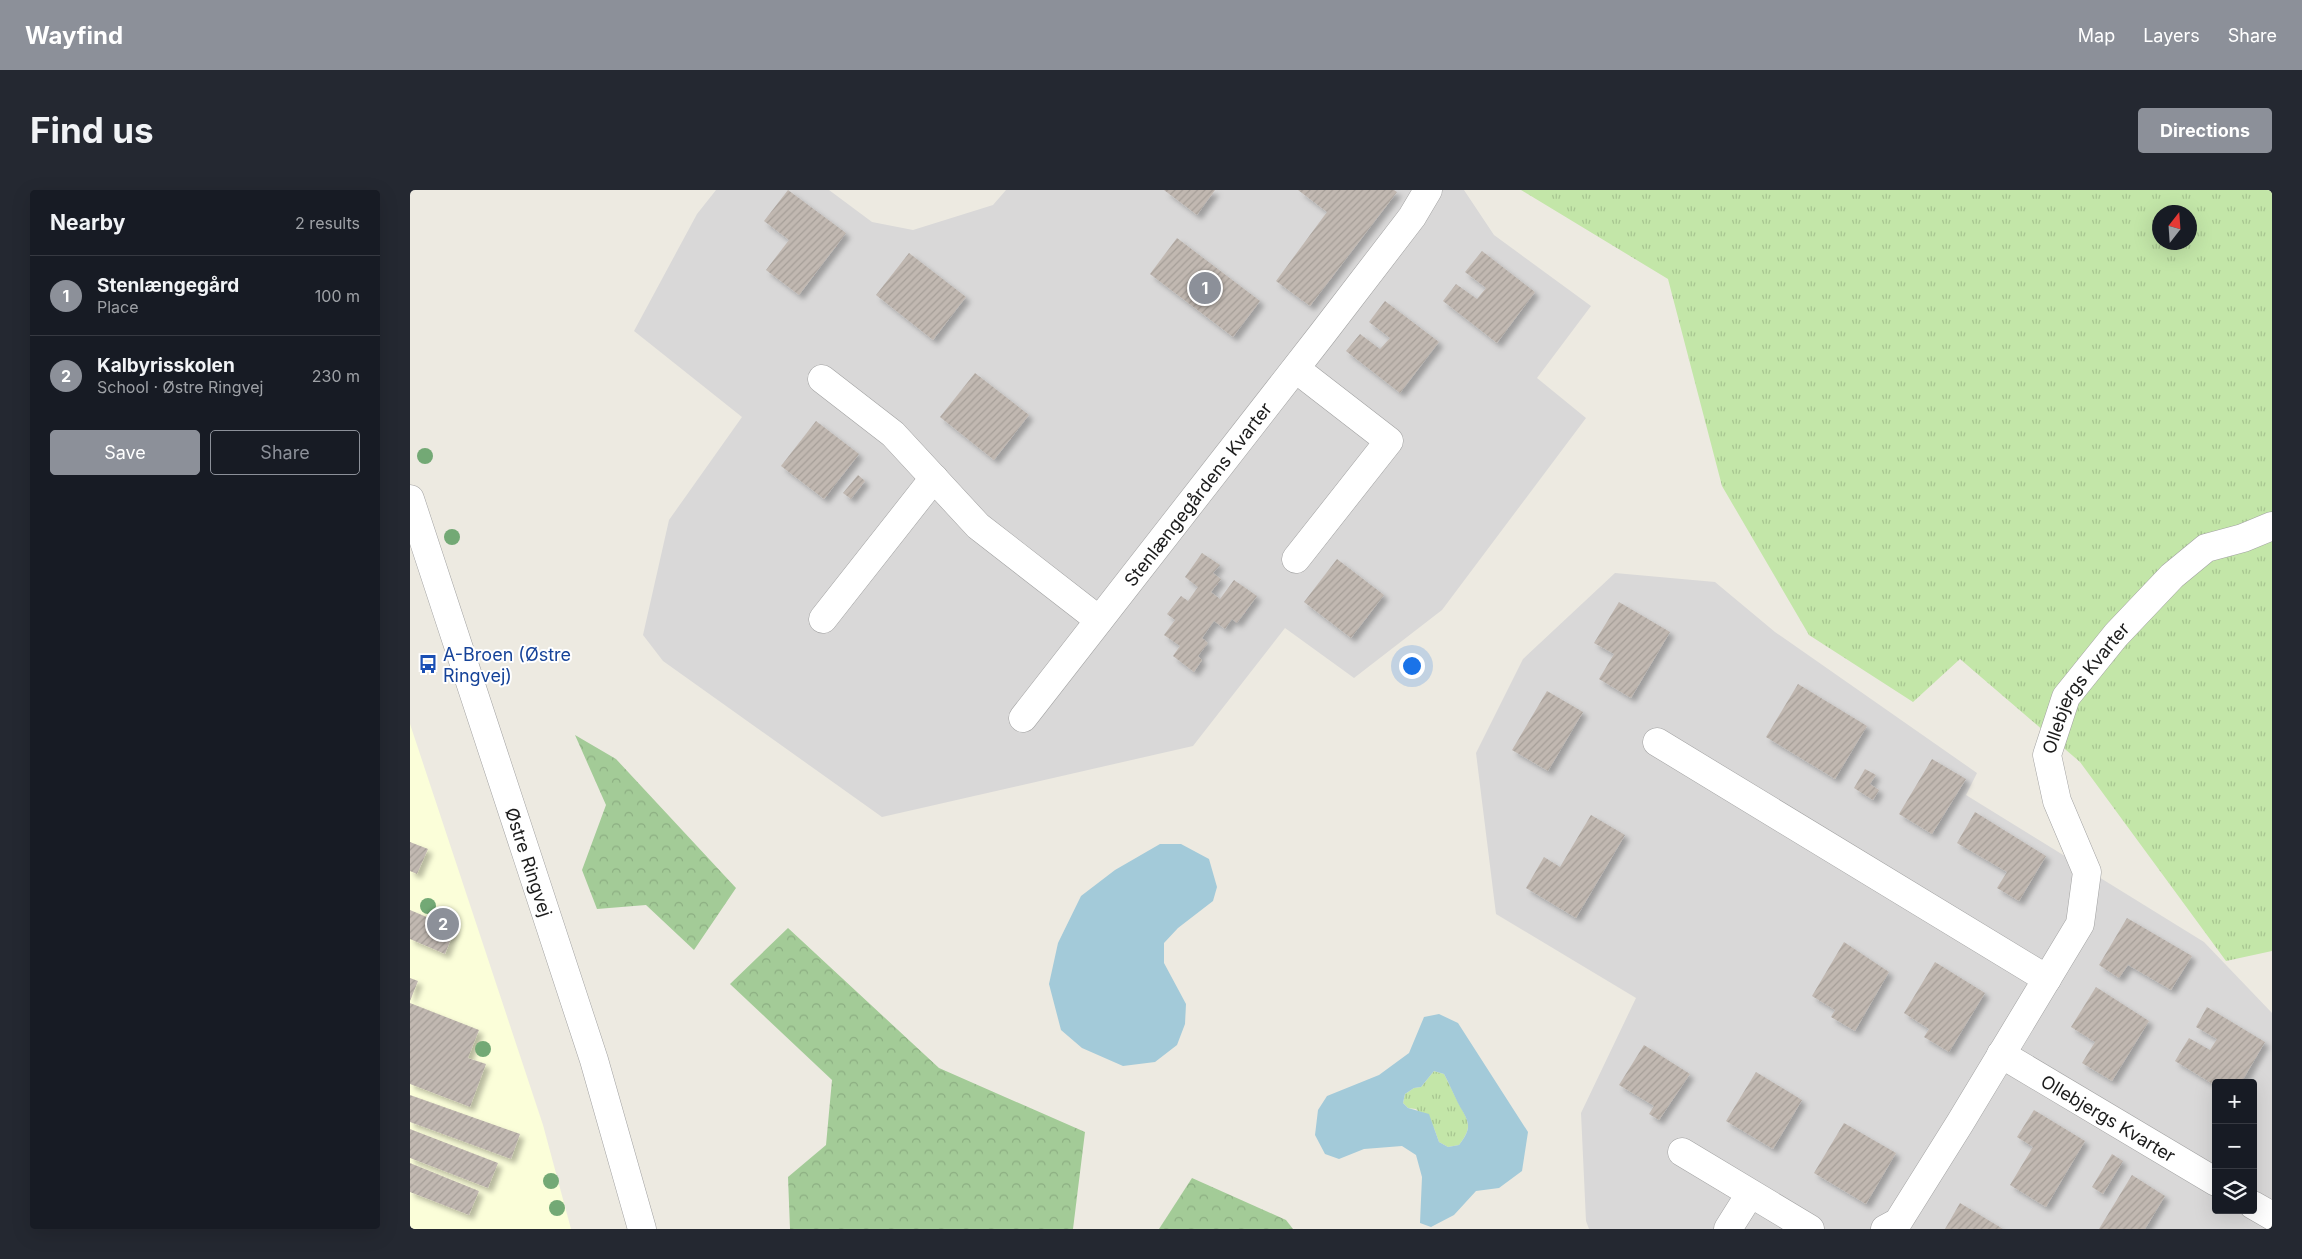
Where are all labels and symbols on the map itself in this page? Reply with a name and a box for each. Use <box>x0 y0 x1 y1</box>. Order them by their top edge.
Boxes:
north arrow <box>2152 205 2197 250</box>
pin: 1 <box>1189 269 1221 307</box>
street label: Stenlængegårdens Kvarter <box>1119 398 1276 590</box>
street label: Ollebjergs Kvarter <box>2038 617 2133 756</box>
place label: A-Broen (Østre Ringvej) <box>443 644 571 686</box>
bus stop icon: A-Broen (Østre Ringvej) <box>417 653 439 675</box>
your location <box>1399 653 1425 679</box>
street label: Østre Ringvej <box>501 805 557 919</box>
pin: 2 <box>427 905 459 943</box>
street label: Ollebjergs Kvarter <box>2037 1070 2180 1166</box>

